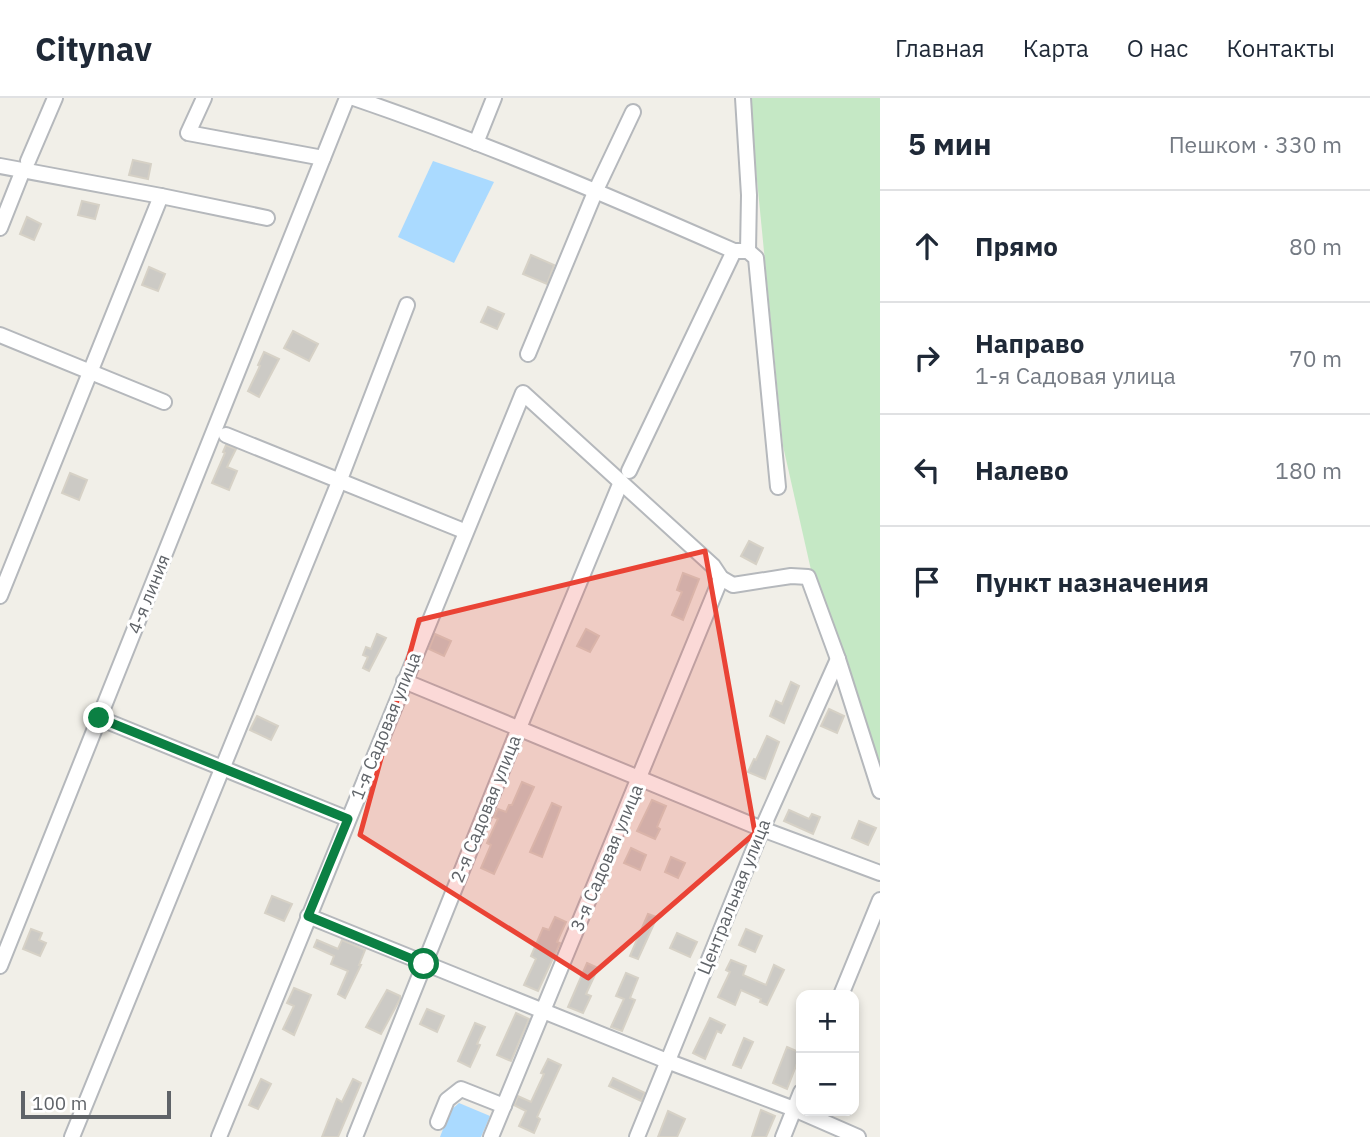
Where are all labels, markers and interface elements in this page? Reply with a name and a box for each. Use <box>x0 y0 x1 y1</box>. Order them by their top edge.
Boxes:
text: Citynav <box>35 27 152 70</box>
text: Главная <box>895 32 985 64</box>
text: Карта <box>1023 32 1089 64</box>
text: О нас <box>1127 32 1188 64</box>
text: Контакты <box>1226 32 1335 64</box>
text: 5 мин <box>908 124 992 163</box>
text: Пешком · 330 m <box>1169 129 1342 159</box>
icon: ahead <box>908 227 946 265</box>
text: Прямо <box>975 229 1058 263</box>
text: 80 m <box>1289 231 1342 261</box>
text: Направо <box>975 326 1084 360</box>
icon: right <box>908 339 946 377</box>
text: 70 m <box>1289 343 1342 373</box>
text: 1-я Садовая улица <box>975 360 1176 390</box>
icon: left <box>908 451 946 489</box>
text: Налево <box>975 453 1069 487</box>
text: 180 m <box>1275 455 1342 485</box>
street label: 4-я линия <box>122 551 175 637</box>
icon: arrive <box>908 563 946 601</box>
text: Пункт назначения <box>975 565 1209 599</box>
street label: 1-я Садовая улица <box>345 648 426 803</box>
route end <box>83 702 114 733</box>
street label: 2-я Садовая улица <box>445 731 526 886</box>
street label: 3-я Садовая улица <box>565 781 648 935</box>
street label: Центральная улица <box>692 815 775 978</box>
route start <box>408 948 439 979</box>
map controls <box>796 990 859 1116</box>
button: + <box>796 990 859 1053</box>
button: − <box>796 1053 859 1116</box>
scale bar <box>21 1088 172 1120</box>
text: 100 m <box>32 1091 87 1115</box>

